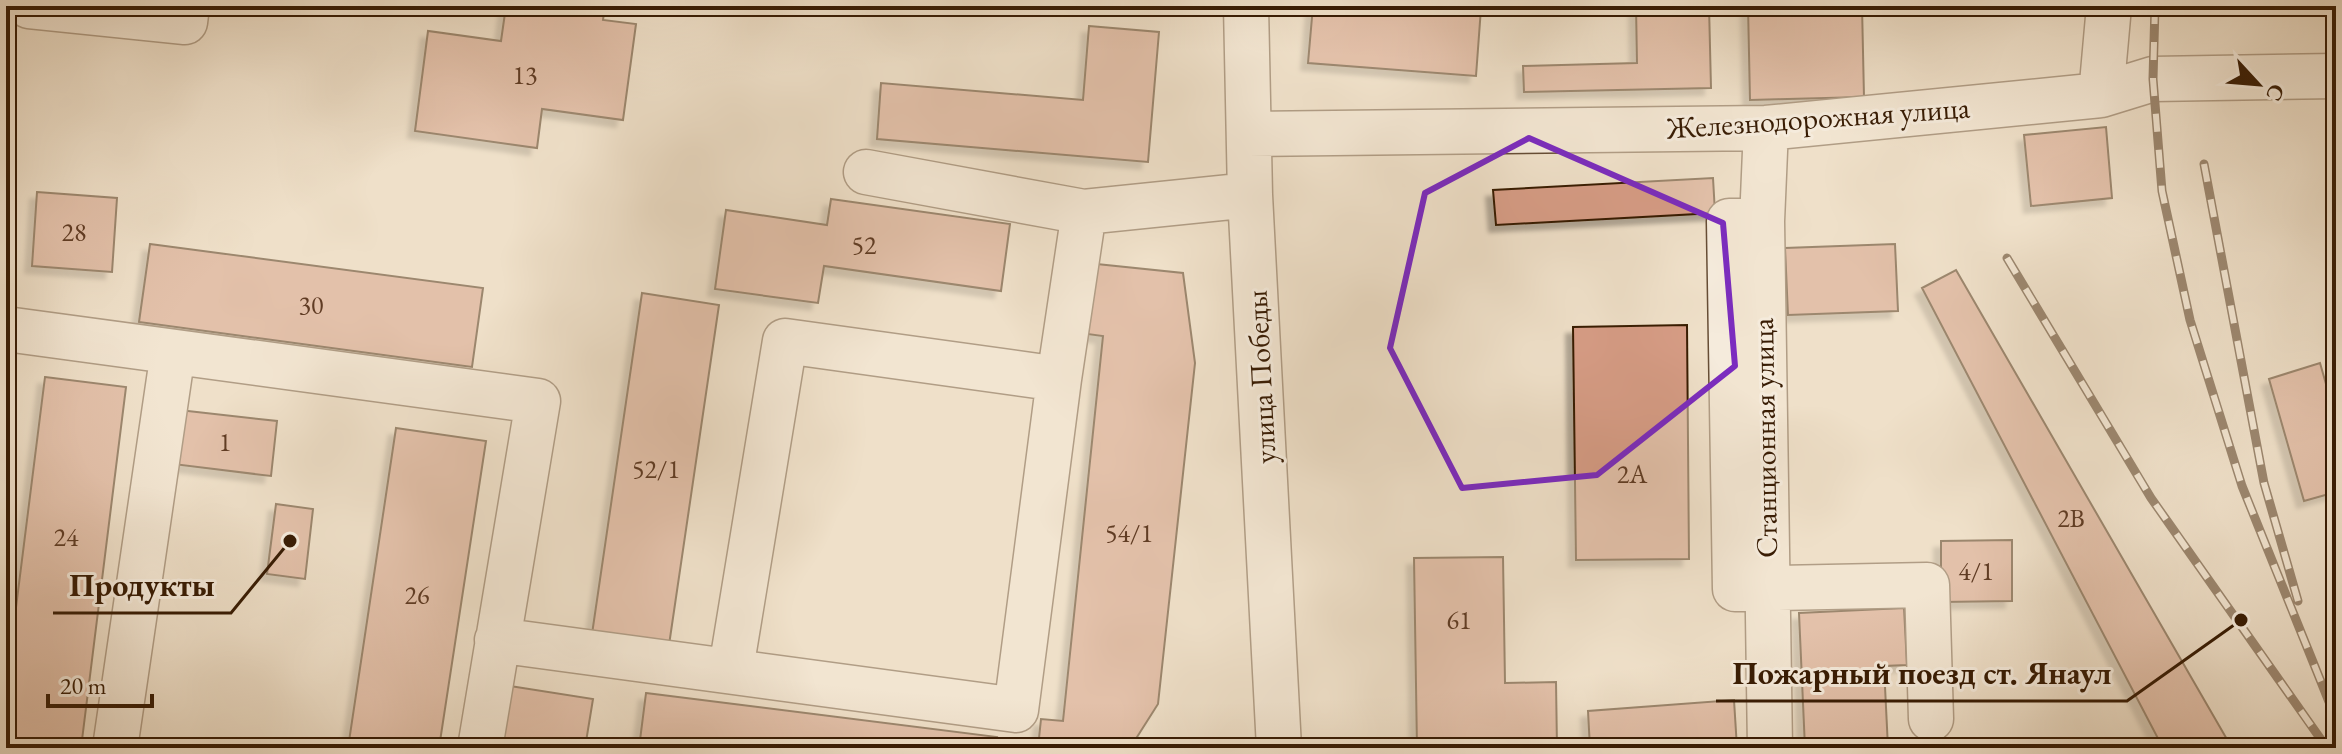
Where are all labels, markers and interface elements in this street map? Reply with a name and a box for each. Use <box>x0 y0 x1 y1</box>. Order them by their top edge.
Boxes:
north arrow <box>2218 44 2298 124</box>
house number: 13 <box>513 58 537 92</box>
text: С <box>2259 79 2292 106</box>
street label: Железнодорожная улица <box>1664 87 1971 148</box>
house number: 28 <box>62 215 86 249</box>
house number: 52 <box>852 228 877 262</box>
house number: 30 <box>299 288 323 322</box>
street label: улица Победы <box>1236 289 1285 465</box>
street label: Станционная улица <box>1743 318 1786 558</box>
house number: 1 <box>219 425 231 459</box>
house number: 52/1 <box>632 452 680 486</box>
house number: 2А <box>1617 457 1648 491</box>
house number: 2В <box>2057 501 2085 535</box>
house number: 54/1 <box>1105 516 1153 550</box>
house number: 24 <box>54 520 79 554</box>
house number: 4/1 <box>1958 554 1994 588</box>
callout: Продукты <box>53 557 231 613</box>
text: Продукты <box>69 564 215 606</box>
house number: 26 <box>405 578 429 612</box>
house number: 61 <box>1447 603 1471 637</box>
callout: Пожарный поезд ст. Янаул <box>1716 645 2127 701</box>
text: Пожарный поезд ст. Янаул <box>1733 652 2112 694</box>
scale bar <box>48 658 152 708</box>
text: 20 m <box>60 670 107 701</box>

